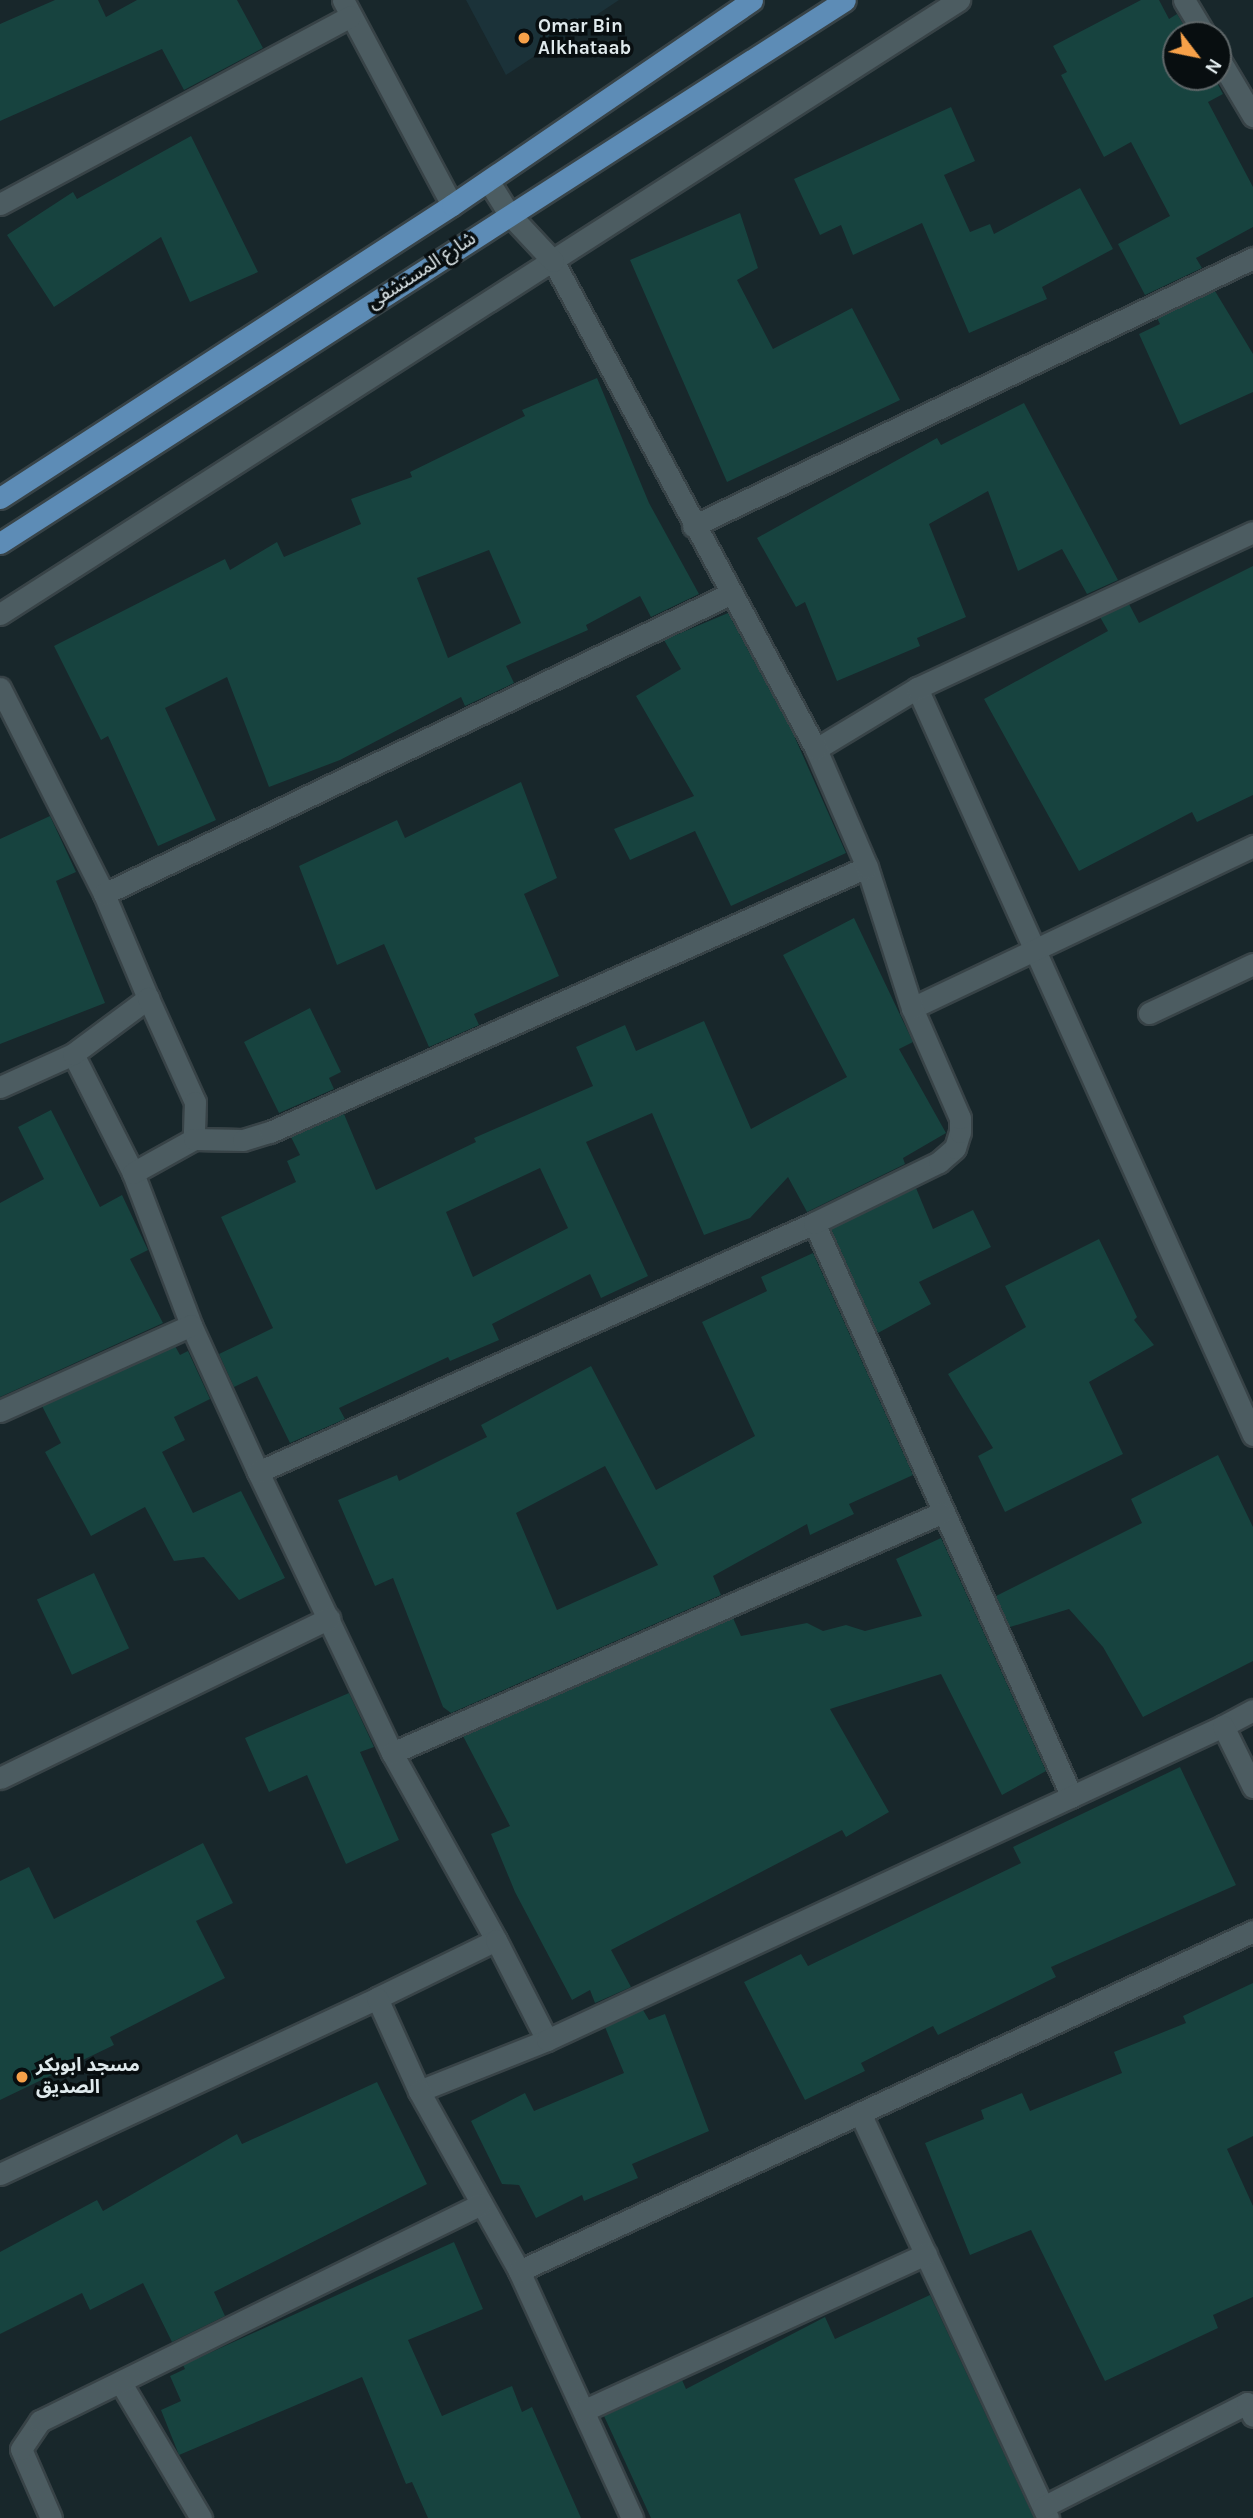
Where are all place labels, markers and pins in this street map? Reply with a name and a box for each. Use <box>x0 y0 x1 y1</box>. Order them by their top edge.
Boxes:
place label: Omar Bin Alkhataab <box>538 16 631 60</box>
marker: Omar Bin Alkhataab <box>516 30 532 46</box>
place label: مسجد ابوبكر الصديق <box>36 2055 140 2099</box>
marker: مسجد ابوبكر الصديق <box>14 2069 30 2085</box>

